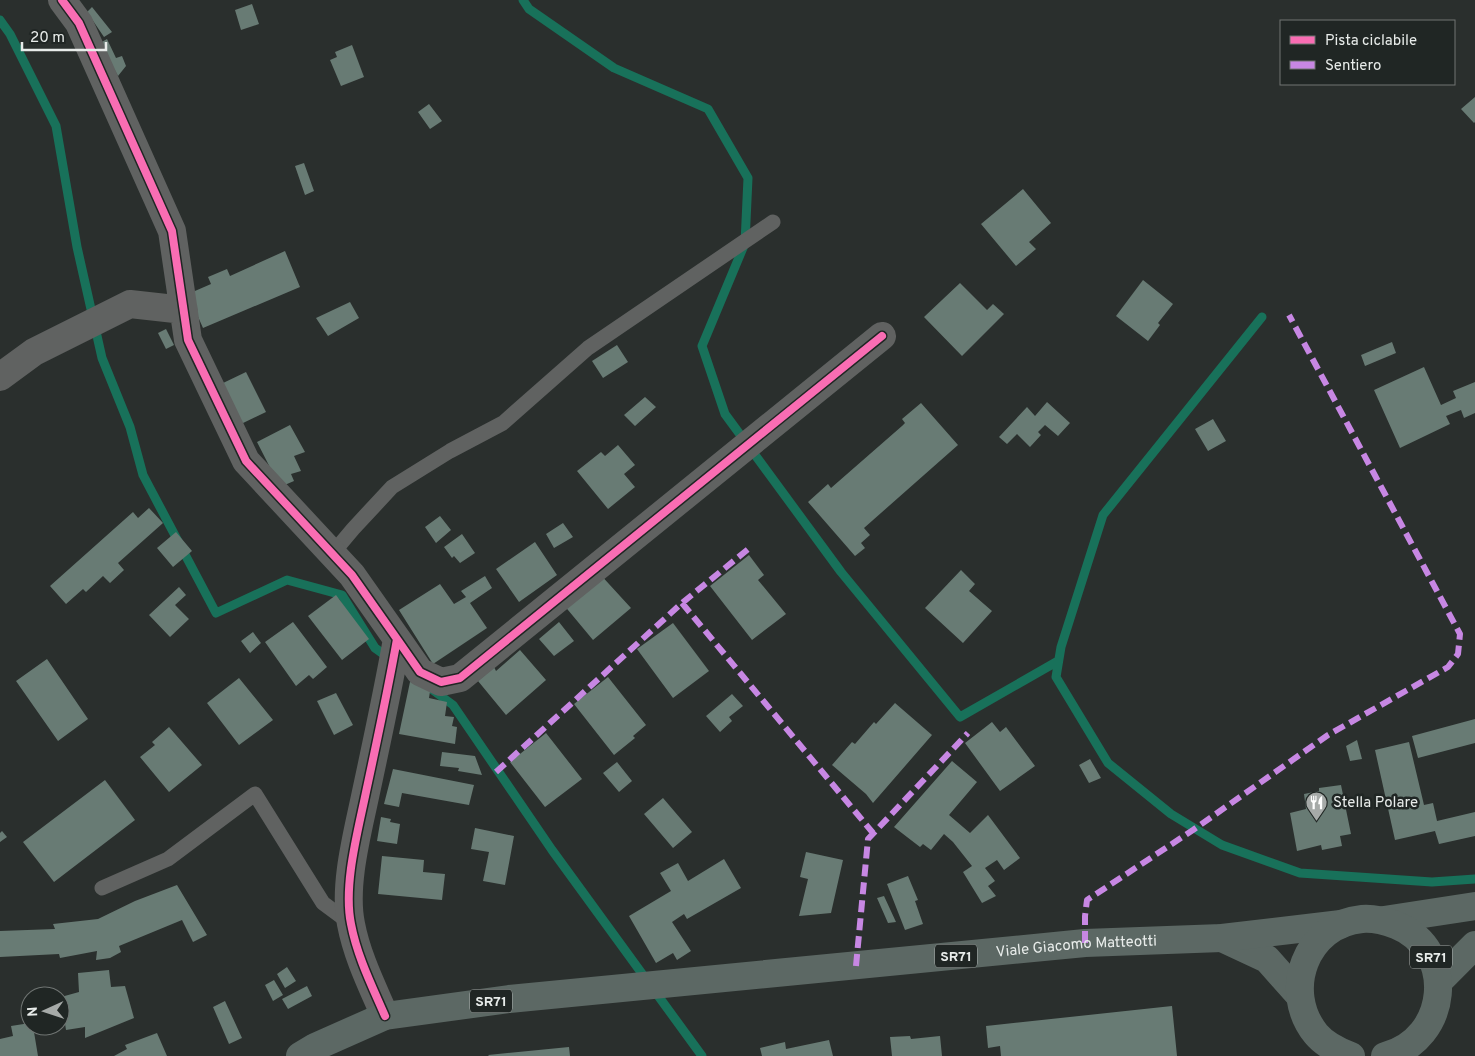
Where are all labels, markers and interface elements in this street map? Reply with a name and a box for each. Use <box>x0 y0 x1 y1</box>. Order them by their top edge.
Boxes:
scale bar <box>22 20 106 52</box>
legend <box>1280 20 1455 85</box>
text: 20 m <box>30 29 65 48</box>
text: Pista ciclabile <box>1325 32 1417 51</box>
text: Sentiero <box>1325 57 1381 76</box>
restaurant icon: Stella Polare <box>1305 790 1329 821</box>
place label: Stella Polare <box>1333 794 1418 813</box>
street label: Viale Giacomo Matteotti <box>995 932 1157 963</box>
road number: SR71 <box>935 944 977 968</box>
road number: SR71 <box>1410 946 1452 969</box>
north arrow <box>20 986 70 1036</box>
road number: SR71 <box>470 989 512 1012</box>
text: N <box>25 1006 42 1017</box>

